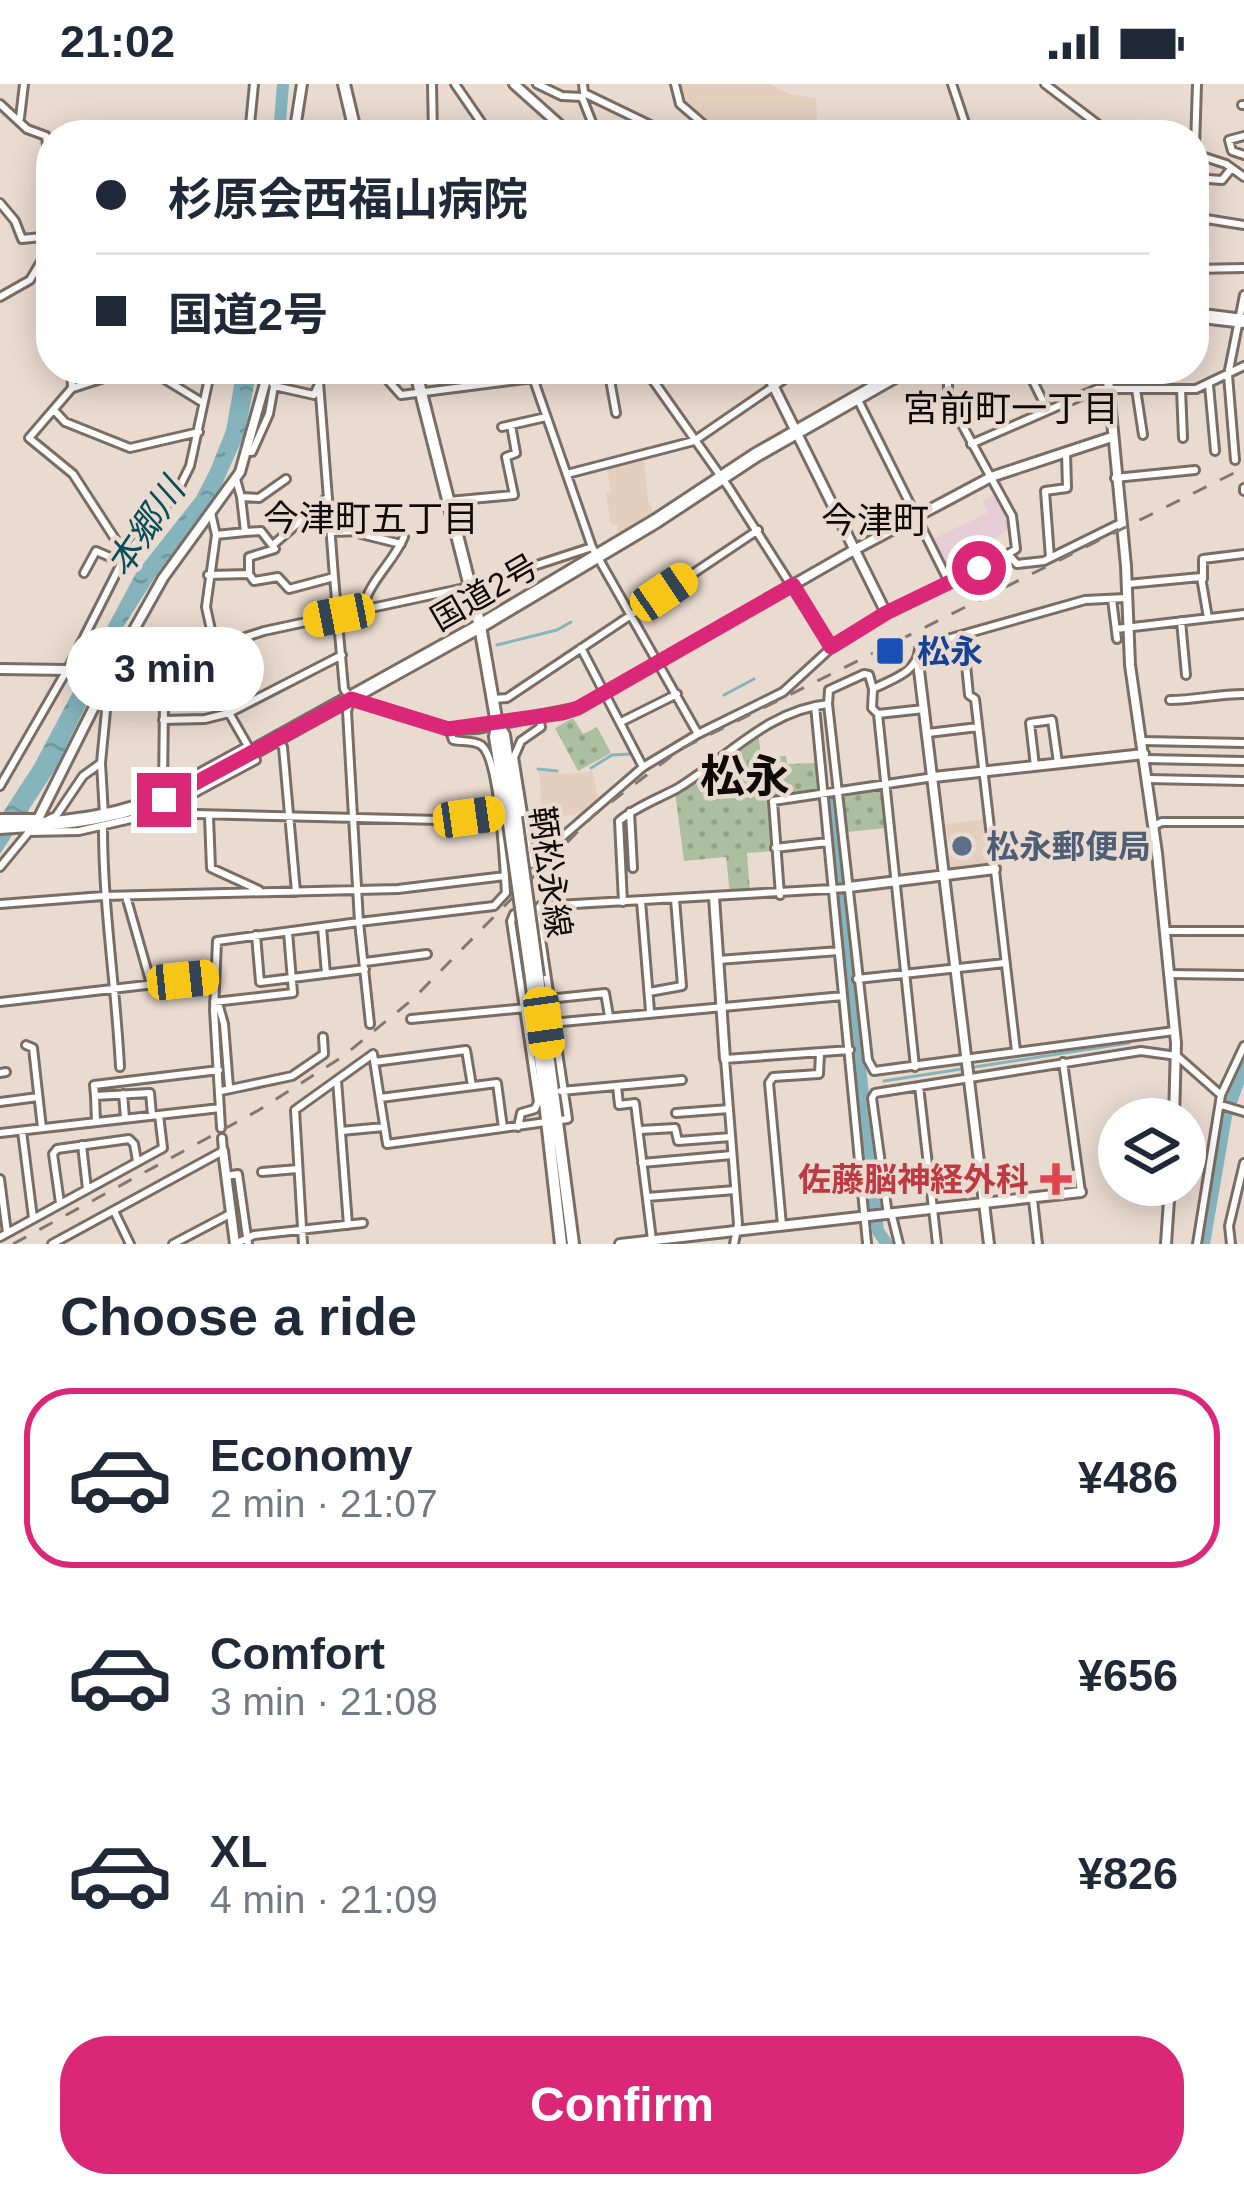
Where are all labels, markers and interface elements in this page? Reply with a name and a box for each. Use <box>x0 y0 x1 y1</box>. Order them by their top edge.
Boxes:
text: 21:02 <box>60 16 175 67</box>
text: 杉原会西福山病院 <box>168 174 528 225</box>
text: 国道2号 <box>168 289 328 340</box>
district label: 宮前町一丁目 <box>903 388 1119 429</box>
water label: 本郷川 <box>98 468 195 584</box>
district label: 今津町五丁目 <box>263 498 479 539</box>
district label: 今津町 <box>821 500 929 541</box>
route start <box>952 541 1006 595</box>
street label: 国道2号 <box>424 547 544 638</box>
car <box>624 557 704 627</box>
car <box>300 590 378 640</box>
callout: 3 min <box>65 626 263 710</box>
place label: 松永 <box>917 633 983 670</box>
marker: 松永 <box>874 635 906 667</box>
text: 3 min <box>114 647 216 690</box>
district label: 松永 <box>700 751 790 802</box>
route end <box>137 773 191 827</box>
car <box>431 794 507 840</box>
street label: 鞆松永線 <box>523 804 578 940</box>
place label: 松永郵便局 <box>986 828 1151 865</box>
marker: 松永郵便局 <box>949 833 975 859</box>
car <box>145 958 221 1002</box>
car <box>521 985 567 1061</box>
map controls <box>1098 1098 1206 1206</box>
button: layers <box>1098 1098 1206 1206</box>
place label: 佐藤脳神経外科 <box>798 1161 1029 1198</box>
marker: 佐藤脳神経外科 <box>1040 1163 1072 1195</box>
text: Choose a ride <box>60 1286 417 1346</box>
icon: car <box>66 1424 174 1532</box>
text: Economy <box>210 1430 413 1481</box>
text: ¥486 <box>1078 1452 1178 1503</box>
text: 2 min · 21:07 <box>210 1482 438 1525</box>
icon: car <box>66 1622 174 1730</box>
text: Comfort <box>210 1628 385 1679</box>
text: ¥656 <box>1078 1650 1178 1701</box>
text: 3 min · 21:08 <box>210 1680 438 1723</box>
icon: car <box>66 1820 174 1928</box>
text: XL <box>210 1826 268 1877</box>
text: ¥826 <box>1078 1848 1178 1899</box>
text: 4 min · 21:09 <box>210 1878 438 1921</box>
button: Confirm <box>60 2036 1184 2174</box>

